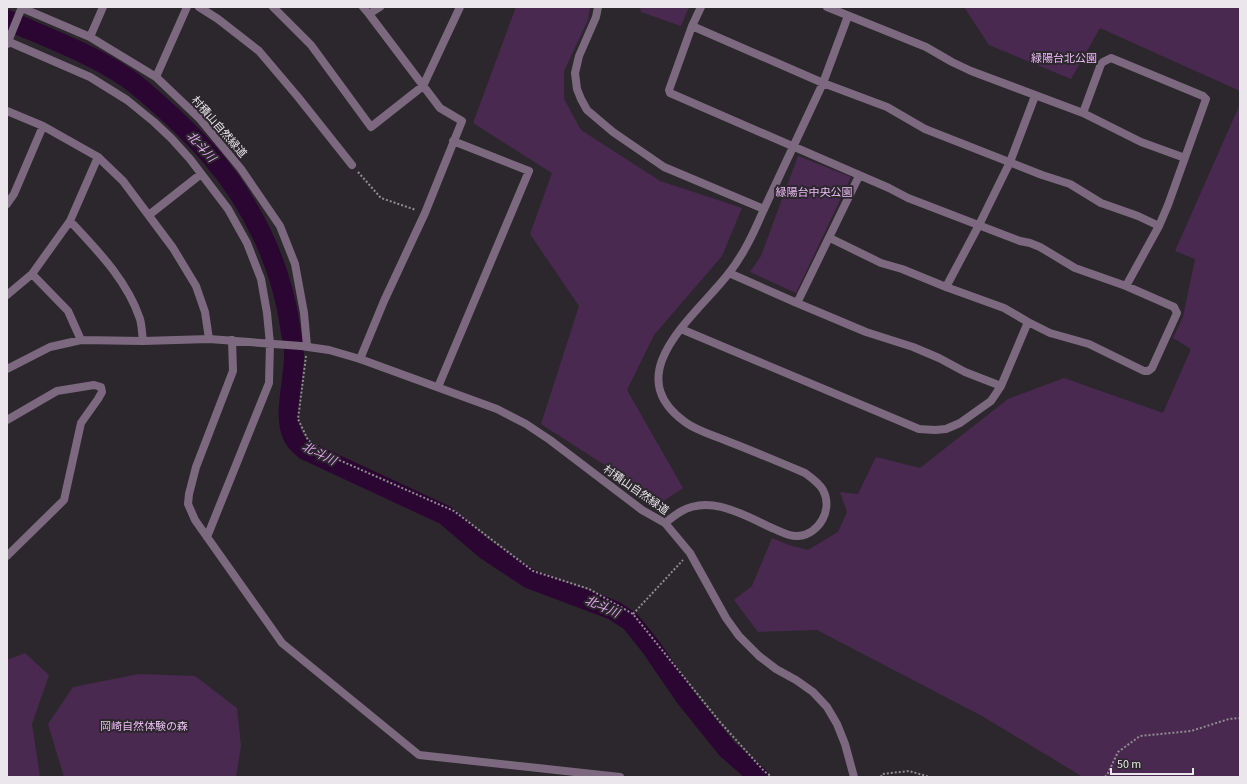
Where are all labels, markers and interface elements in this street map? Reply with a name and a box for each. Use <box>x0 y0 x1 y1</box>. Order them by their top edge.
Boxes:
park label: 緑陽台北公園 <box>1031 51 1097 66</box>
street label: 村積山自然緑道 <box>188 93 250 161</box>
water label: 北斗川 <box>183 128 221 168</box>
park label: 緑陽台中央公園 <box>776 185 853 200</box>
water label: 北斗川 <box>299 438 341 471</box>
street label: 村積山自然緑道 <box>600 462 672 518</box>
water label: 北斗川 <box>582 592 624 623</box>
park label: 岡崎自然体験の森 <box>100 719 188 734</box>
scale bar <box>1111 750 1193 776</box>
text: 50 m <box>1117 756 1141 773</box>

